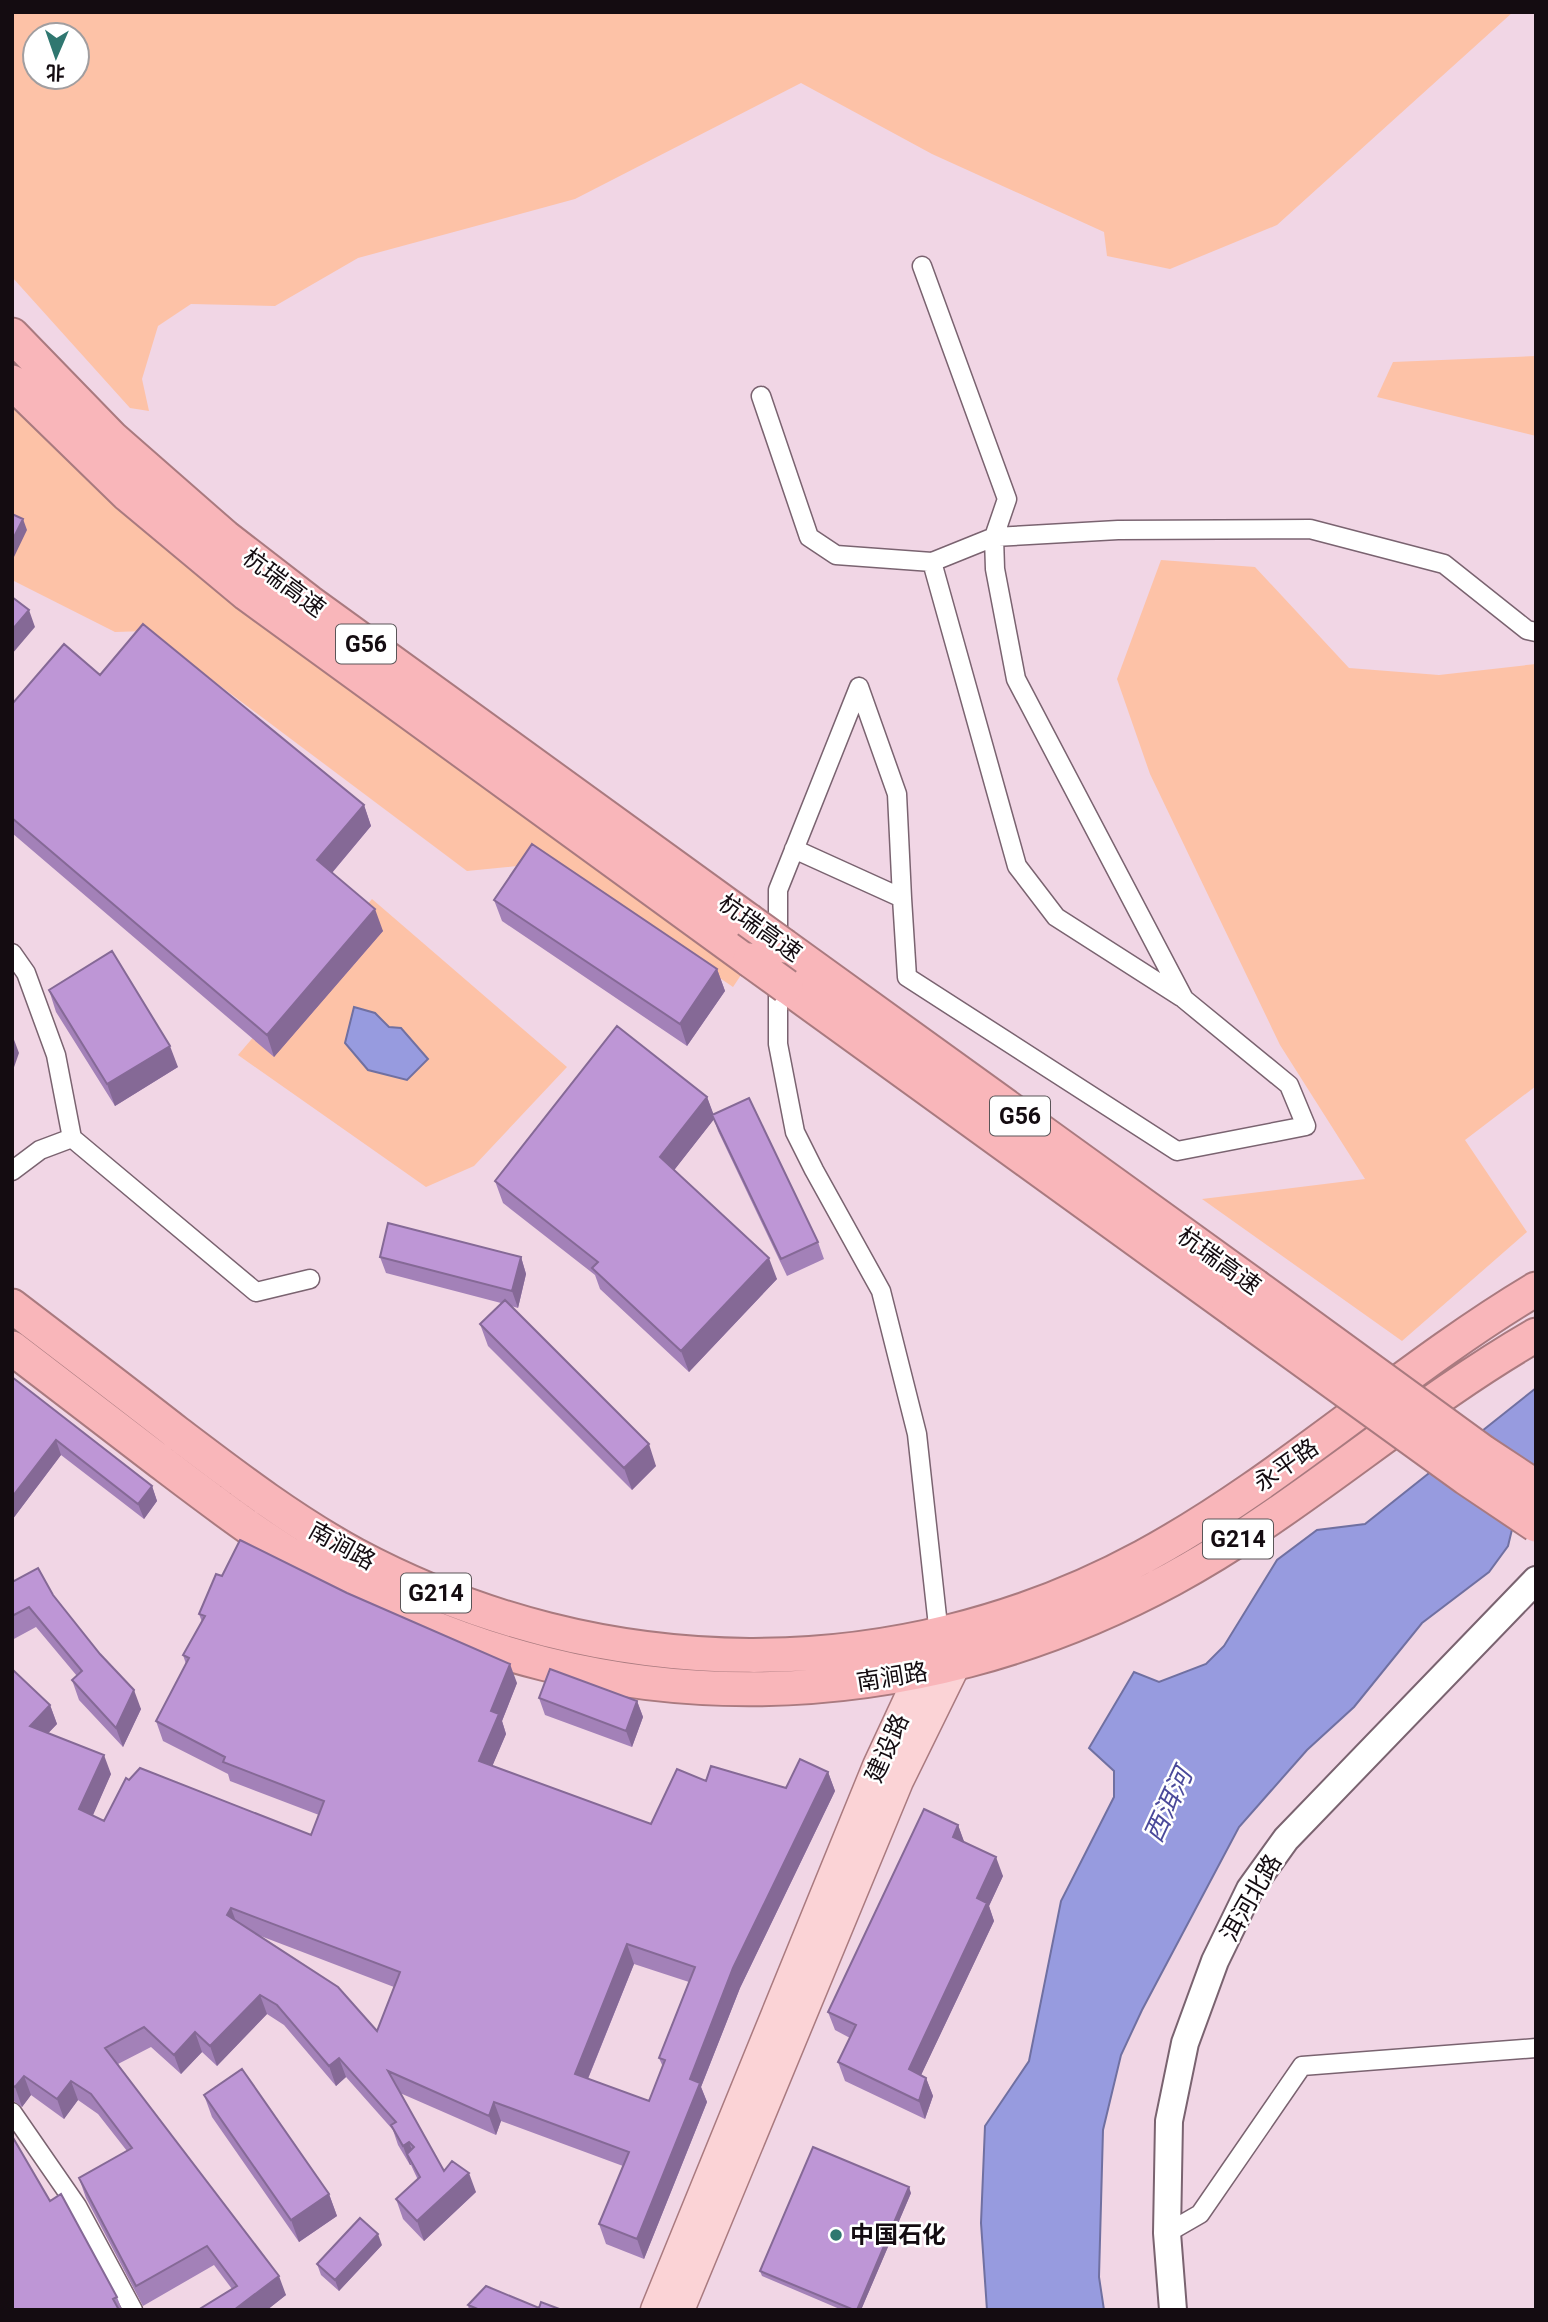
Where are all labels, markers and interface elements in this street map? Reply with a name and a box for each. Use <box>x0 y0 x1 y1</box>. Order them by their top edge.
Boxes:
north arrow <box>21 21 91 91</box>
text: 北 <box>46 61 65 84</box>
street label: 杭瑞高速 <box>237 543 331 623</box>
road number: G56 <box>336 624 396 664</box>
street label: 杭瑞高速 <box>713 888 807 968</box>
road number: G56 <box>990 1096 1050 1135</box>
street label: 杭瑞高速 <box>1172 1221 1266 1301</box>
street label: 永平路 <box>1248 1433 1324 1497</box>
street label: 南涧路 <box>304 1516 380 1576</box>
road number: G214 <box>1203 1520 1273 1558</box>
road number: G214 <box>401 1574 471 1612</box>
street label: 南涧路 <box>854 1658 930 1696</box>
street label: 建设路 <box>860 1709 914 1787</box>
water label: 西洱河 <box>1138 1759 1200 1847</box>
street label: 洱河北路 <box>1215 1849 1287 1947</box>
place label: 中国石化 <box>850 2221 946 2249</box>
marker: 中国石化 <box>828 2227 844 2243</box>

